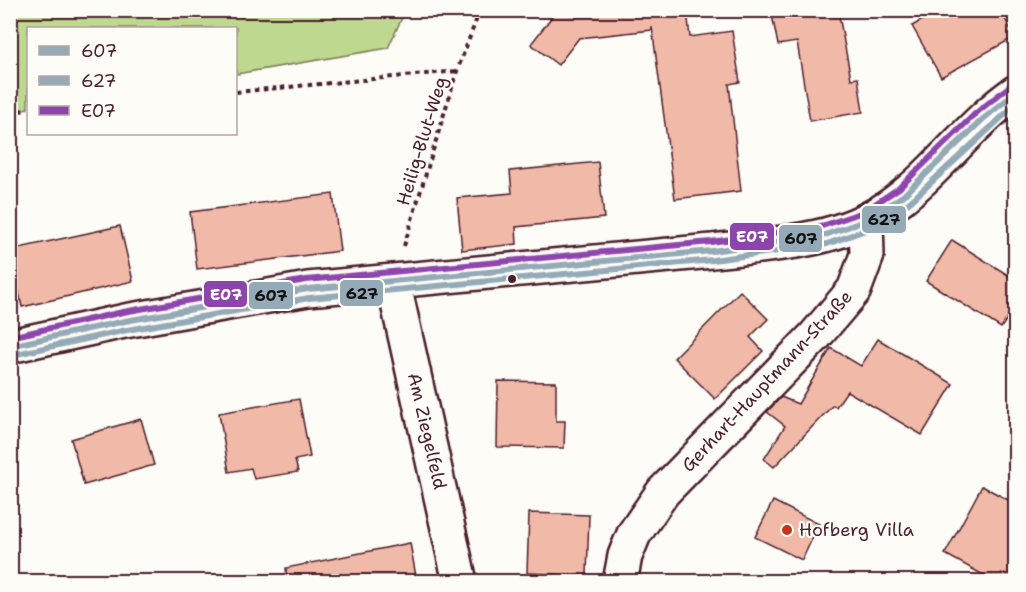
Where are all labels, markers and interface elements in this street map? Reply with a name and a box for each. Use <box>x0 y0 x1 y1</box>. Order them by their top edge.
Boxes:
legend <box>27 27 237 135</box>
text: 607 <box>81 39 117 63</box>
text: 627 <box>81 69 116 93</box>
street label: Heilig-Blut-Weg <box>391 74 453 208</box>
text: E07 <box>81 99 116 123</box>
line badge: 627 <box>861 205 907 234</box>
text: 627 <box>868 209 900 230</box>
line badge: E07 <box>729 222 775 251</box>
line badge: 607 <box>778 224 823 253</box>
text: E07 <box>736 226 768 247</box>
text: 607 <box>784 228 818 249</box>
unlabelled marker <box>506 273 518 285</box>
line badge: 627 <box>339 279 384 307</box>
line badge: E07 <box>203 280 248 308</box>
line badge: 607 <box>248 281 294 310</box>
text: 627 <box>346 283 378 304</box>
text: E07 <box>210 284 242 305</box>
text: 607 <box>254 285 288 306</box>
street label: Gerhart-Hauptmann-Straße <box>676 285 858 477</box>
street label: Am Ziegelfeld <box>402 370 452 492</box>
place label: Hofberg Villa <box>799 518 914 542</box>
marker: Hofberg Villa <box>780 523 794 537</box>

